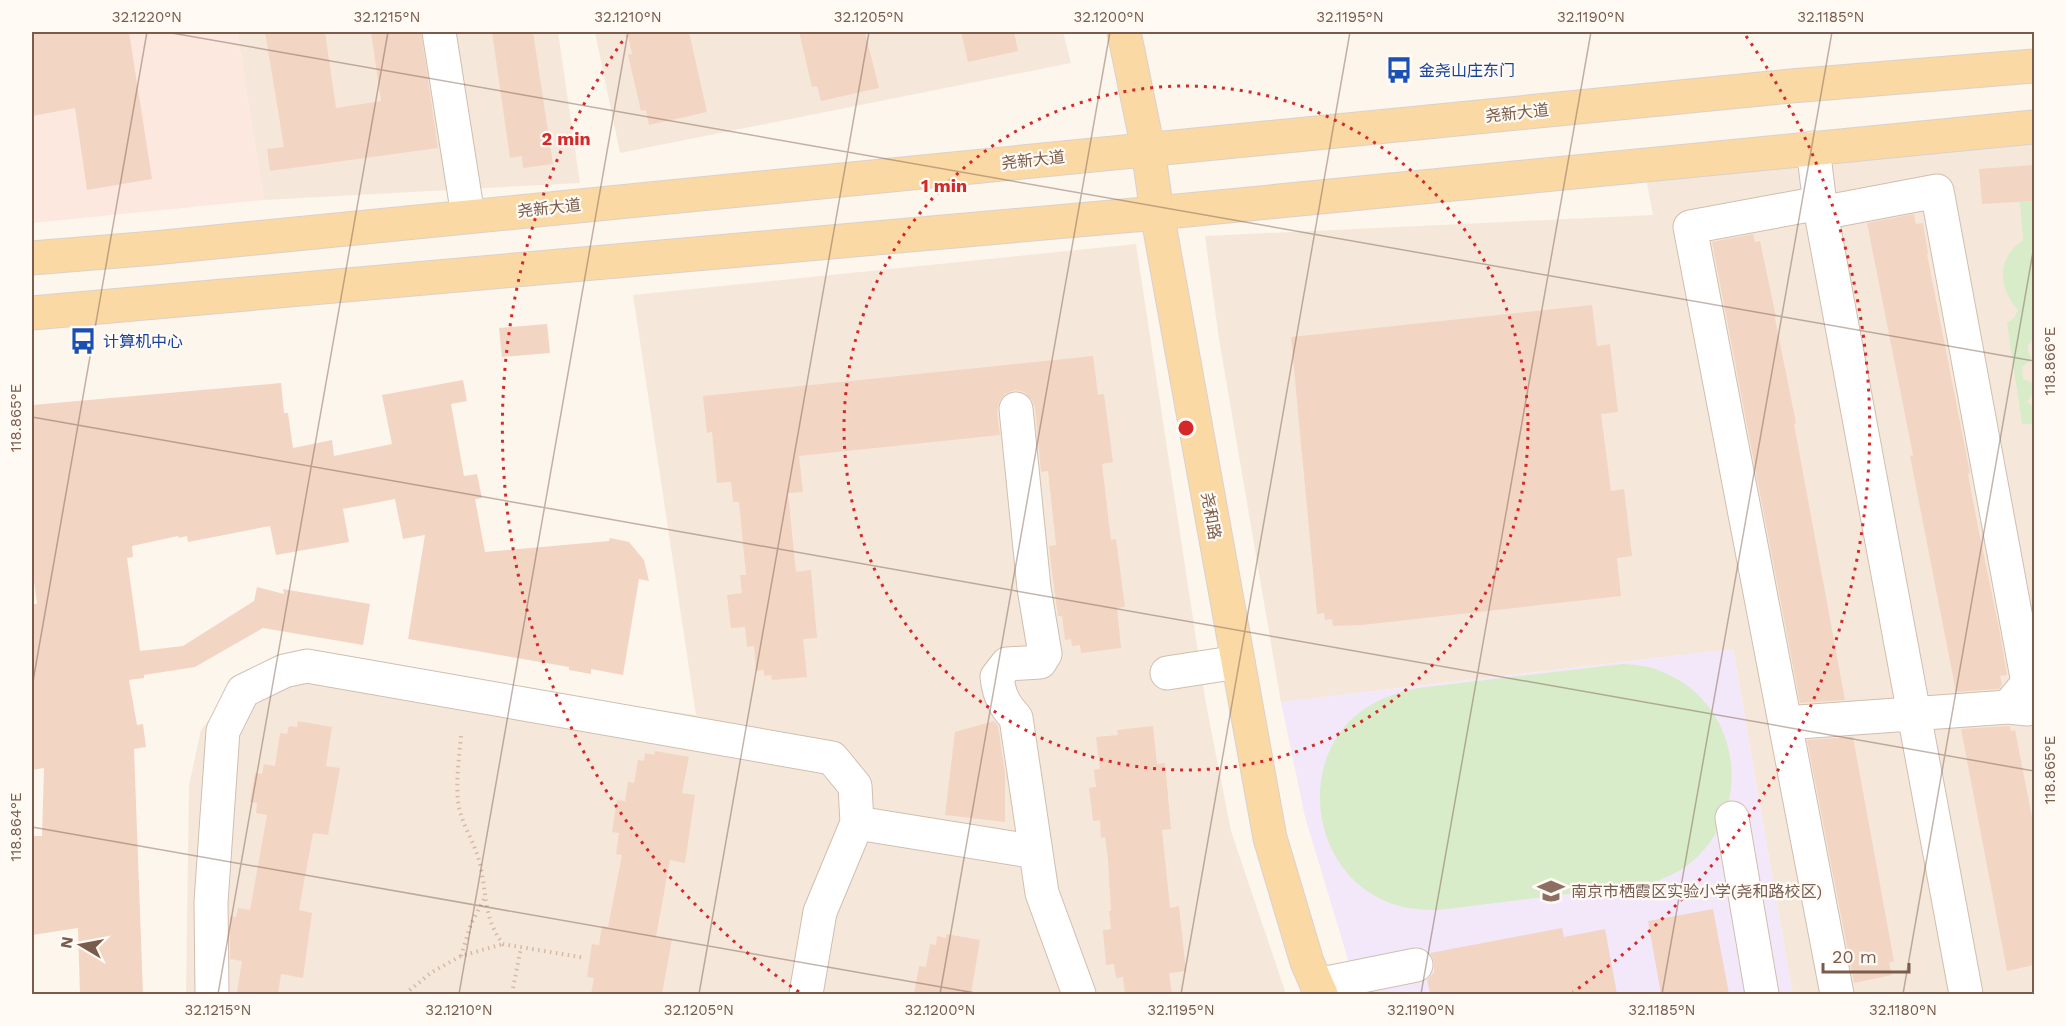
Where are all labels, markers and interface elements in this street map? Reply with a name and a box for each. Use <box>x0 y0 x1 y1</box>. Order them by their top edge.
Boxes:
text: 32.1220°N <box>112 8 182 26</box>
text: 32.1215°N <box>354 8 420 26</box>
text: 32.1210°N <box>594 8 662 26</box>
text: 32.1205°N <box>834 8 904 26</box>
text: 32.1200°N <box>1074 8 1144 26</box>
text: 32.1195°N <box>1316 8 1384 26</box>
text: 32.1190°N <box>1557 8 1625 26</box>
text: 32.1185°N <box>1797 8 1865 26</box>
bus stop icon: 金尧山庄东门 <box>1384 55 1414 85</box>
place label: 金尧山庄东门 <box>1419 61 1515 80</box>
street label: 尧新大道 <box>1484 100 1550 126</box>
text: 2 min <box>541 128 591 149</box>
street label: 尧新大道 <box>1000 147 1066 173</box>
text: 1 min <box>921 175 967 196</box>
street label: 尧新大道 <box>516 195 582 221</box>
bus stop icon: 计算机中心 <box>68 326 98 356</box>
text: 118.866°E <box>2041 327 2059 395</box>
place label: 计算机中心 <box>103 332 183 351</box>
text: 118.865°E <box>7 384 25 452</box>
centre of rings <box>1176 418 1196 438</box>
street label: 尧和路 <box>1197 491 1225 541</box>
text: 118.865°E <box>2041 736 2059 804</box>
text: 118.864°E <box>7 793 25 861</box>
school or university icon: 南京市栖霞区实验小学(尧和路校区) <box>1536 876 1566 906</box>
place label: 南京市栖霞区实验小学(尧和路校区) <box>1571 882 1822 901</box>
north arrow <box>51 915 111 975</box>
text: N <box>56 935 77 950</box>
scale bar <box>1823 936 1908 974</box>
text: 20 m <box>1832 946 1877 967</box>
text: 32.1215°N <box>185 1001 251 1019</box>
text: 32.1210°N <box>425 1001 493 1019</box>
text: 32.1205°N <box>664 1001 734 1019</box>
text: 32.1200°N <box>905 1001 975 1019</box>
text: 32.1195°N <box>1147 1001 1215 1019</box>
text: 32.1190°N <box>1387 1001 1455 1019</box>
text: 32.1185°N <box>1628 1001 1696 1019</box>
text: 32.1180°N <box>1869 1001 1937 1019</box>

